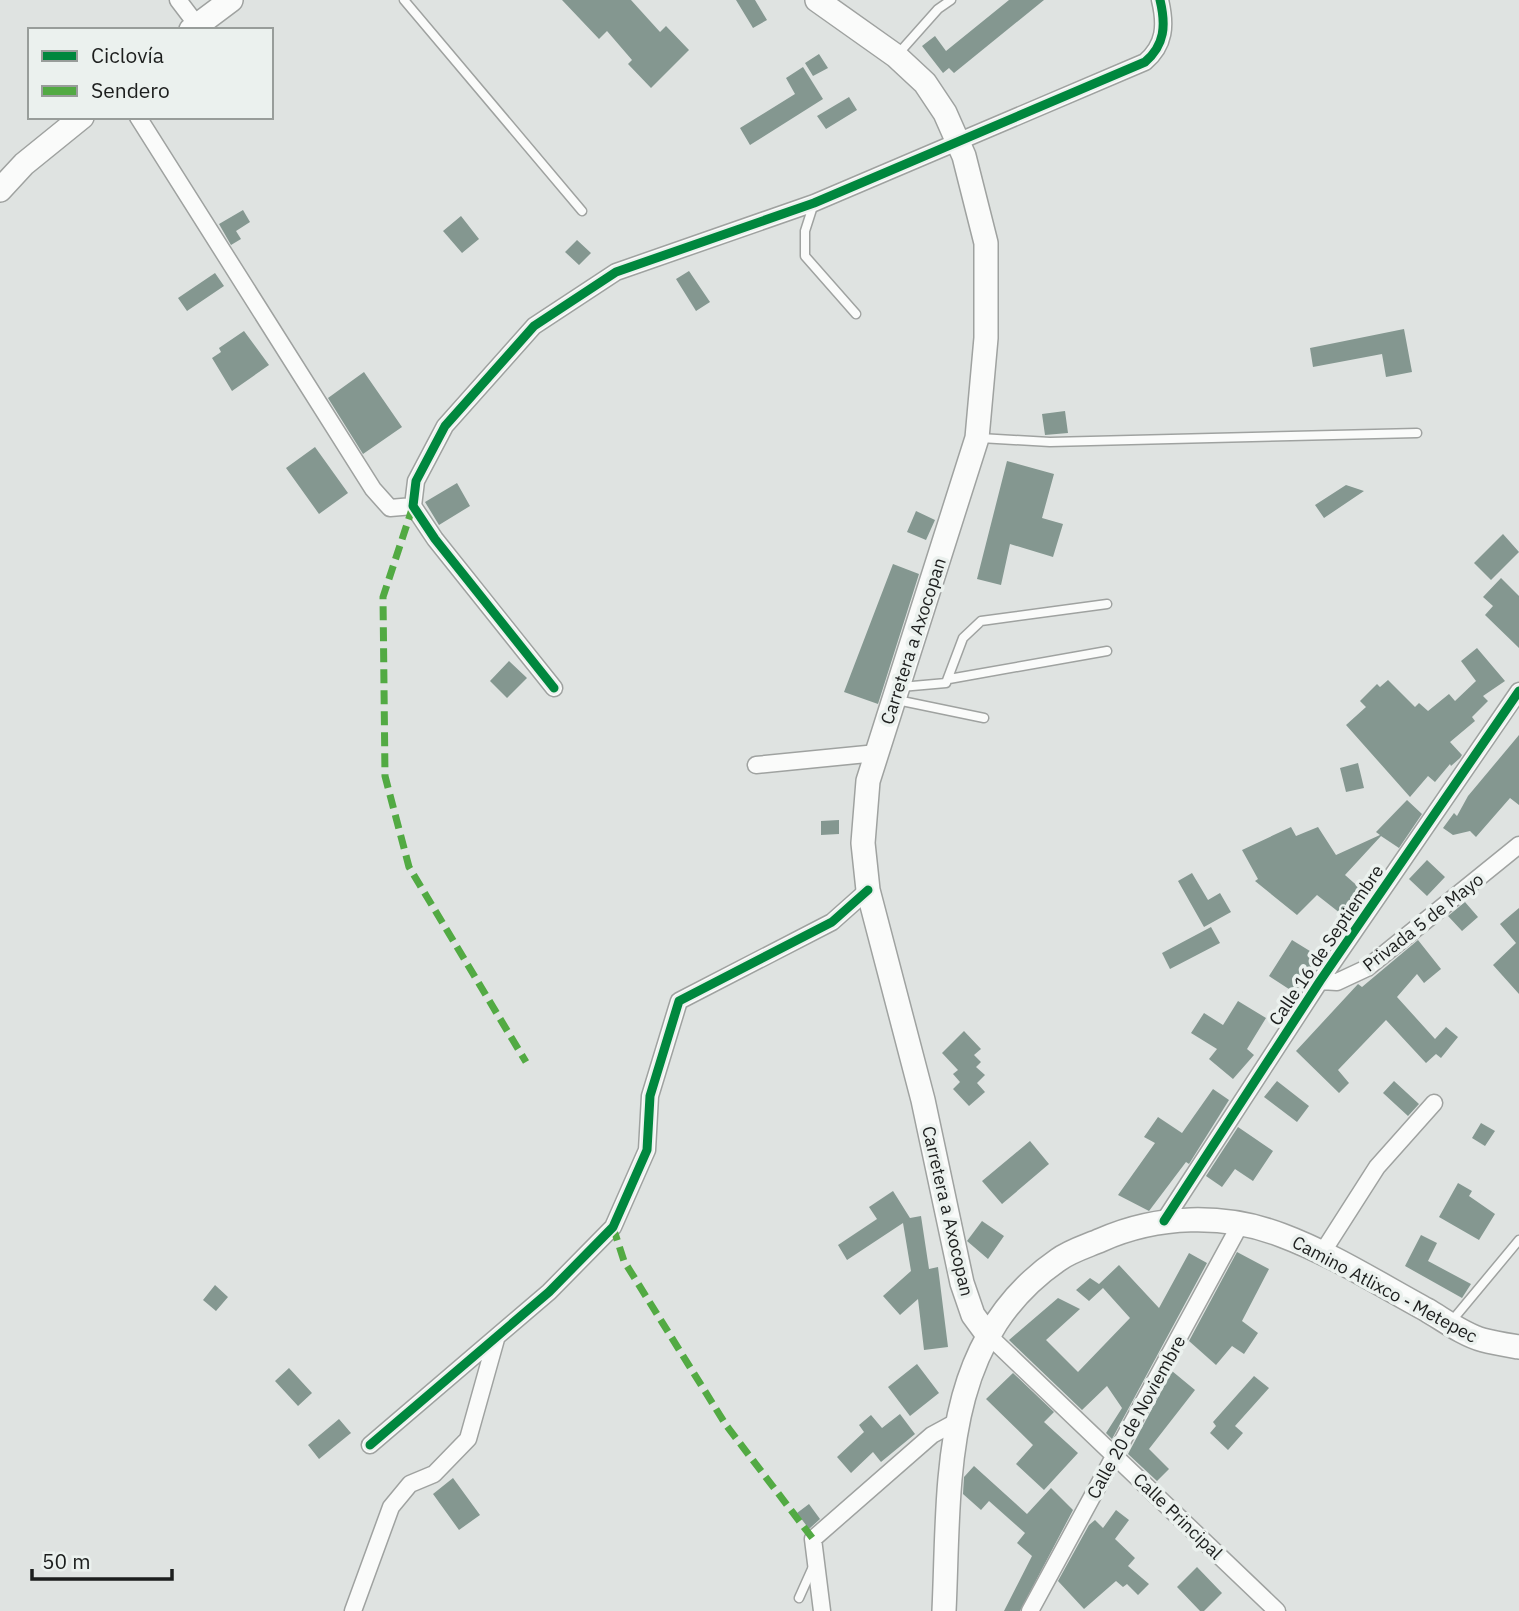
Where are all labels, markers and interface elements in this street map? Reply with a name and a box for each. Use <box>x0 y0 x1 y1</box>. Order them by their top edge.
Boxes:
legend <box>28 28 273 119</box>
text: Ciclovía <box>91 41 164 69</box>
text: Sendero <box>91 76 170 104</box>
street label: Carretera a Axocopan <box>875 555 951 727</box>
street label: Calle 16 de Septiembre <box>1264 860 1388 1030</box>
street label: Privada 5 de Mayo <box>1358 868 1488 976</box>
street label: Carretera a Axocopan <box>917 1124 979 1298</box>
street label: Camino Atlixco - Metepec <box>1288 1230 1482 1348</box>
street label: Calle 20 de Noviembre <box>1081 1331 1191 1503</box>
street label: Calle Principal <box>1129 1468 1227 1564</box>
scale bar <box>32 1538 172 1582</box>
text: 50 m <box>42 1547 91 1575</box>

